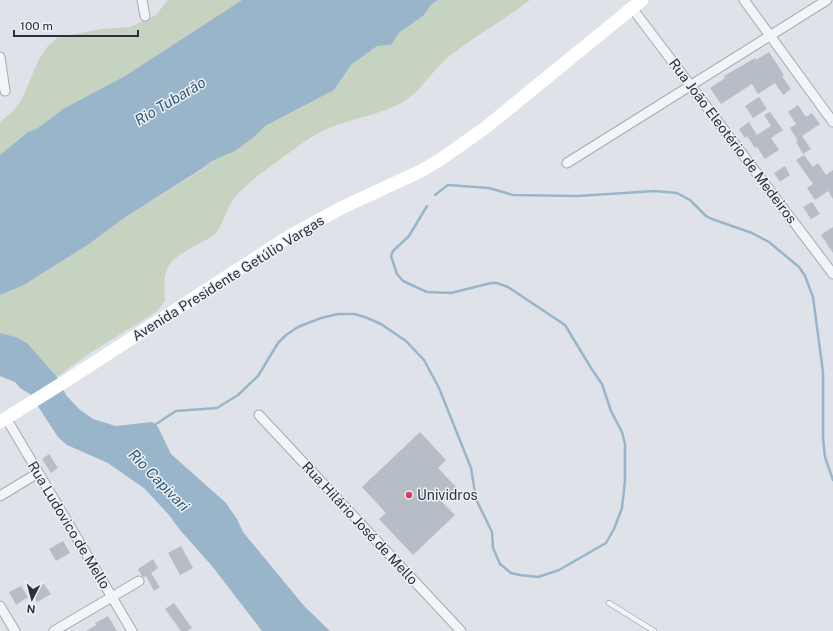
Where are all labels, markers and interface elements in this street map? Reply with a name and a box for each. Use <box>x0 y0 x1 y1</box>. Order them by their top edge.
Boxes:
scale bar <box>14 12 138 38</box>
text: 100 m <box>20 19 53 33</box>
street label: Rua João Eleotério de Medeiros <box>666 56 800 226</box>
water label: Rio Tubarão <box>132 73 208 129</box>
street label: Avenida Presidente Getúlio Vargas <box>129 212 327 344</box>
water label: Rio Capivari <box>125 445 193 515</box>
street label: Rua Ludovico de Mello <box>25 458 113 592</box>
street label: Rua Hilário José de Mello <box>299 458 421 588</box>
place label: Unividros <box>417 487 478 503</box>
marker: Unividros <box>404 490 414 500</box>
north arrow <box>12 579 52 619</box>
text: N <box>26 603 36 615</box>

